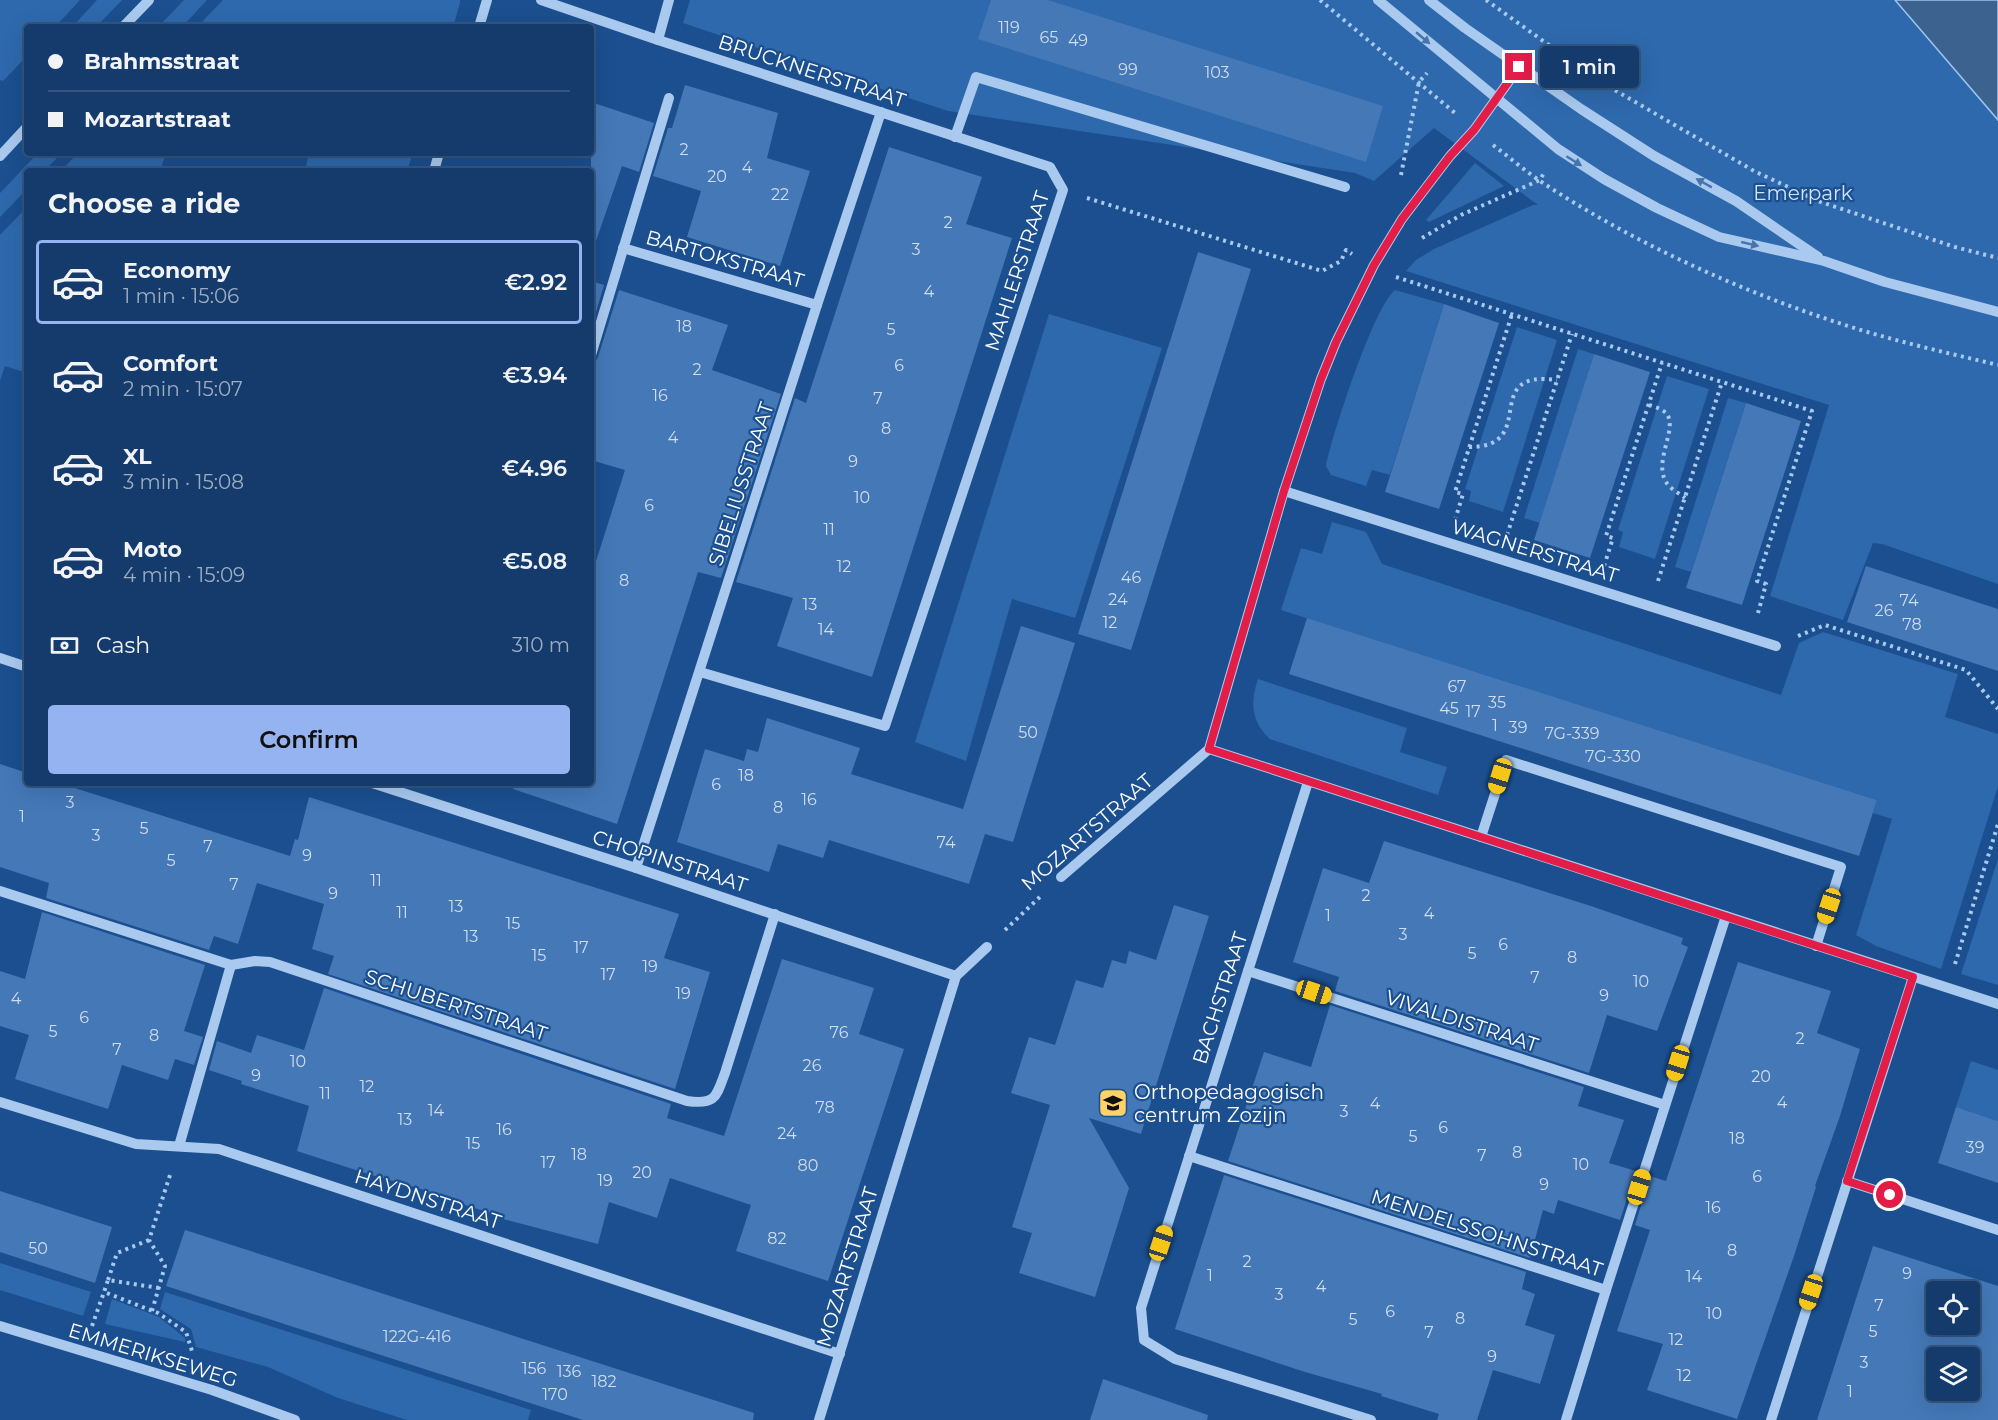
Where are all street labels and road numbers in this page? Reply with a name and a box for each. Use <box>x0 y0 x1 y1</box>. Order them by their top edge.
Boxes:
street label: BRUCKNERSTRAAT <box>715 29 909 113</box>
street label: MAHLERSTRAAT <box>980 187 1054 354</box>
street label: BARTOKSTRAAT <box>643 225 807 293</box>
street label: SIBELIUSSTRAAT <box>703 399 779 569</box>
street label: WAGNERSTRAAT <box>1449 514 1622 588</box>
street label: MOZARTSTRAAT <box>1016 768 1158 896</box>
street label: CHOPINSTRAAT <box>590 825 751 898</box>
street label: BACHSTRAAT <box>1187 929 1253 1067</box>
street label: SCHUBERTSTRAAT <box>362 964 551 1046</box>
street label: VIVALDISTRAAT <box>1383 985 1542 1057</box>
street label: HAYDNSTRAAT <box>352 1164 505 1234</box>
street label: MOZARTSTRAAT <box>811 1184 883 1350</box>
street label: MENDELSSOHNSTRAAT <box>1368 1184 1606 1282</box>
street label: EMMERIKSEWEG <box>66 1318 240 1392</box>

